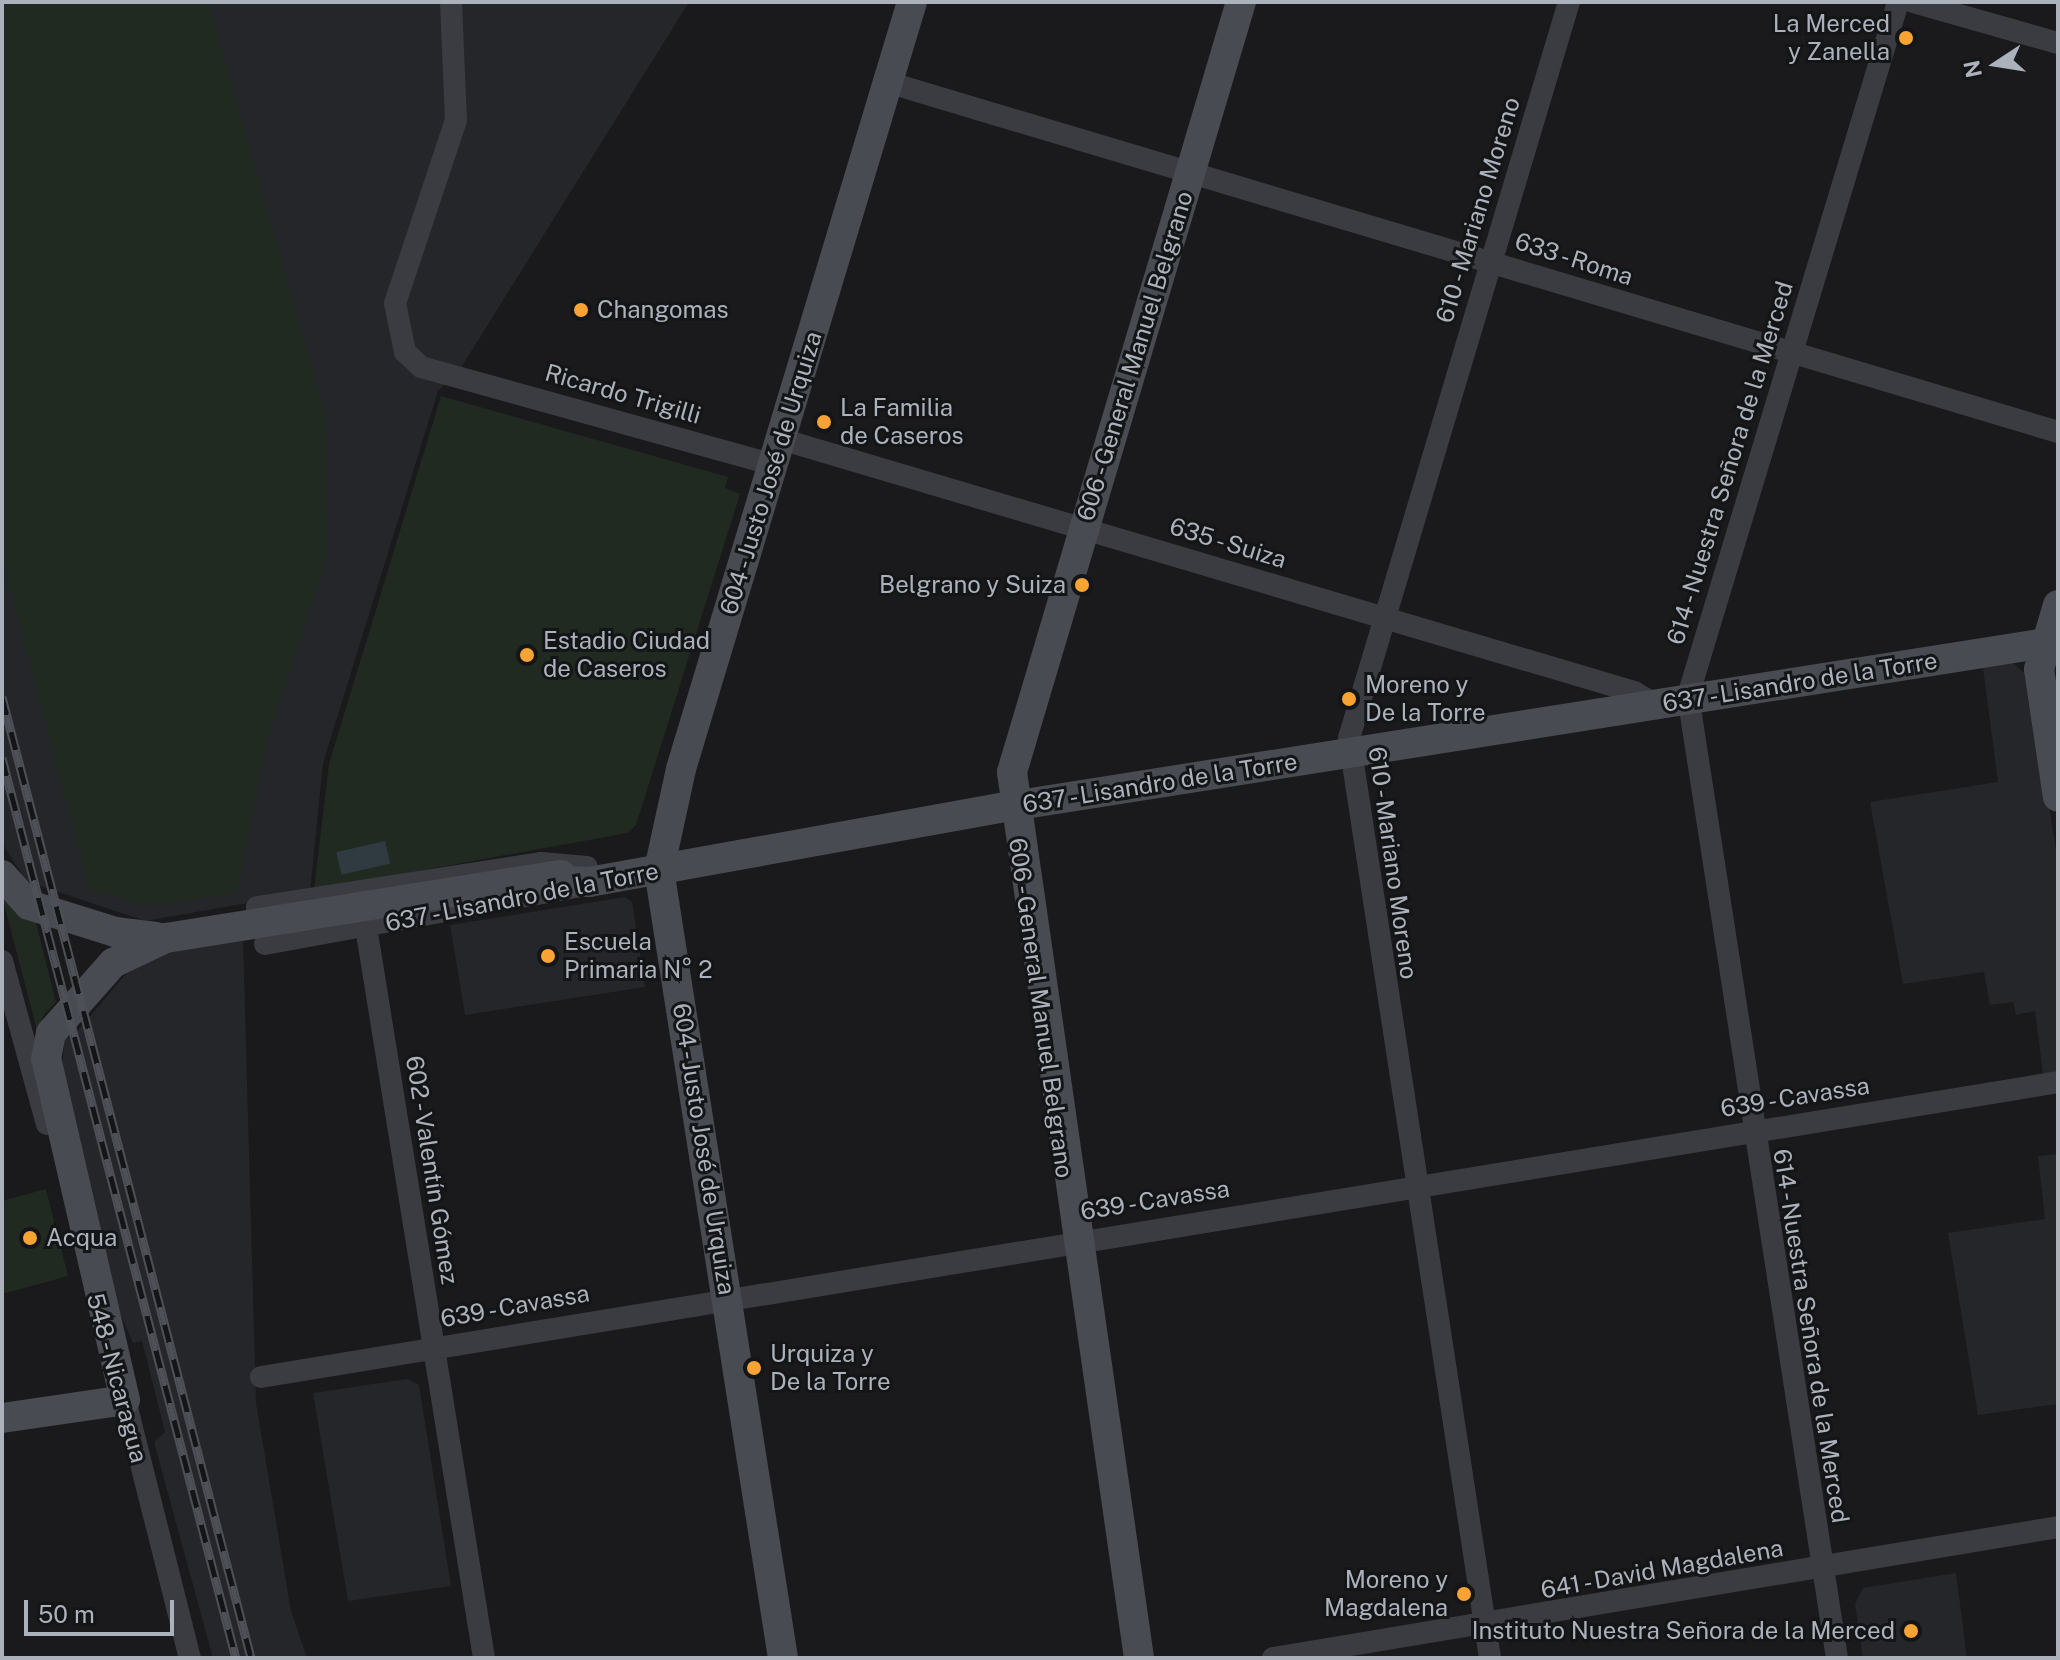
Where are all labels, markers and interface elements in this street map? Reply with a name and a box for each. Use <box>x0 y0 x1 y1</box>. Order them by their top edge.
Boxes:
place label: La Merced y Zanella <box>1773 10 1890 66</box>
north arrow <box>1956 24 2036 104</box>
marker: La Merced y Zanella <box>1897 29 1915 47</box>
text: N <box>1958 58 1987 80</box>
street label: 610 - Mariano Moreno <box>1429 90 1527 330</box>
street label: 606 - General Manuel Belgrano <box>1070 185 1200 527</box>
street label: 633 - Roma <box>1508 225 1640 293</box>
street label: 614 - Nuestra Señora de la Merced <box>1660 275 1800 651</box>
place label: Changomas <box>597 296 729 324</box>
marker: Changomas <box>572 301 590 319</box>
street label: 604 - Justo José de Urquiza <box>713 324 829 622</box>
street label: Ricardo Trigilli <box>542 358 704 430</box>
place label: La Familia de Caseros <box>840 394 964 450</box>
marker: La Familia de Caseros <box>815 413 833 431</box>
street label: 635 - Suiza <box>1163 511 1293 575</box>
place label: Belgrano y Suiza <box>879 571 1066 599</box>
marker: Belgrano y Suiza <box>1073 576 1091 594</box>
place label: Estadio Ciudad de Caseros <box>543 627 710 683</box>
street label: 637 - Lisandro de la Torre <box>1657 645 1943 719</box>
marker: Estadio Ciudad de Caseros <box>518 646 536 664</box>
place label: Moreno y De la Torre <box>1365 671 1486 727</box>
marker: Moreno y De la Torre <box>1340 690 1358 708</box>
street label: 610 - Mariano Moreno <box>1362 742 1424 984</box>
street label: 637 - Lisandro de la Torre <box>1017 746 1303 820</box>
street label: 606 - General Manuel Belgrano <box>1002 833 1080 1183</box>
street label: 637 - Lisandro de la Torre <box>379 856 665 938</box>
place label: Escuela Primaria N° 2 <box>564 928 713 984</box>
marker: Escuela Primaria N° 2 <box>539 947 557 965</box>
street label: 604 - Justo José de Urquiza <box>666 998 742 1300</box>
street label: 602 - Valentín Gómez <box>399 1050 465 1290</box>
street label: 639 - Cavassa <box>1715 1070 1875 1124</box>
street label: 614 - Nuestra Señora de la Merced <box>1767 1144 1855 1528</box>
street label: 639 - Cavassa <box>1075 1173 1235 1227</box>
place label: Acqua <box>46 1224 117 1252</box>
marker: Acqua <box>21 1229 39 1247</box>
street label: 639 - Cavassa <box>435 1278 595 1334</box>
street label: 548 - Nicaragua <box>80 1287 154 1469</box>
place label: Urquiza y De la Torre <box>770 1340 891 1396</box>
marker: Urquiza y De la Torre <box>745 1359 763 1377</box>
street label: 641 - David Magdalena <box>1535 1533 1789 1605</box>
place label: Moreno y Magdalena <box>1324 1566 1448 1622</box>
scale bar <box>28 1584 178 1634</box>
marker: Moreno y Magdalena <box>1455 1585 1473 1603</box>
text: 50 m <box>38 1600 95 1628</box>
place label: Instituto Nuestra Señora de la Merced <box>1471 1617 1895 1645</box>
marker: Instituto Nuestra Señora de la Merced <box>1902 1622 1920 1640</box>

